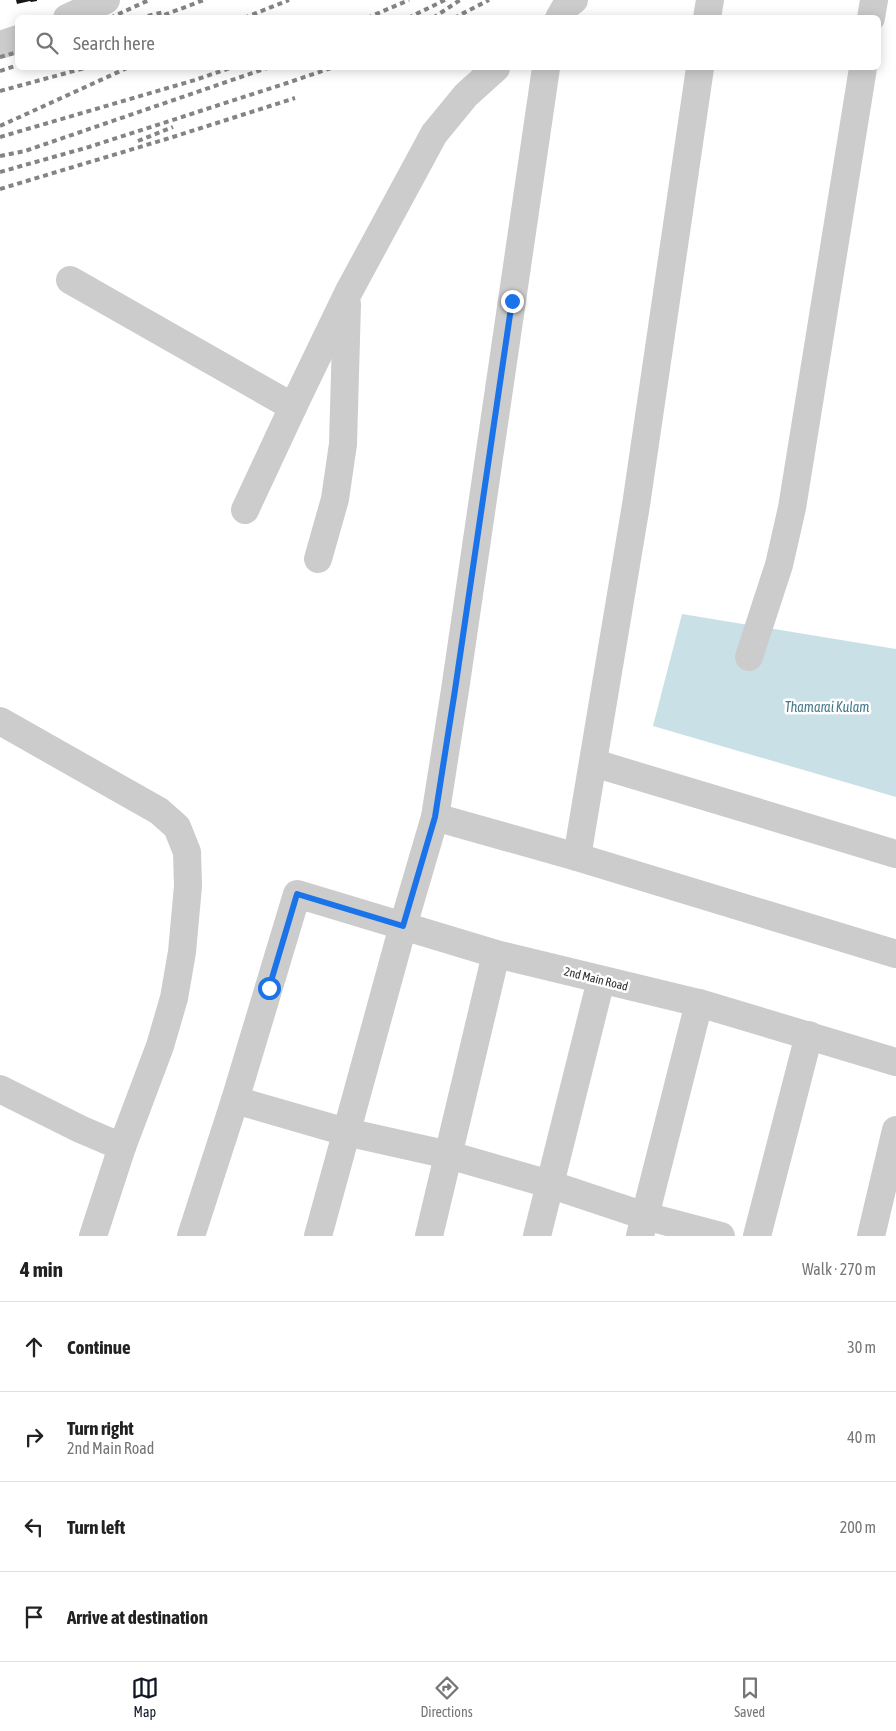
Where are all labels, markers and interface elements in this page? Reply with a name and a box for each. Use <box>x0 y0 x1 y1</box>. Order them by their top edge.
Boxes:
search box <box>15 15 881 70</box>
icon: search <box>33 29 61 57</box>
text: Search here <box>73 32 155 54</box>
route end <box>501 290 524 313</box>
water label: Thamarai Kulam <box>785 699 869 715</box>
street label: 2nd Main Road <box>563 964 629 994</box>
route start <box>258 977 281 1000</box>
text: 4 min <box>20 1257 63 1281</box>
text: Walk · 270 m <box>802 1260 876 1278</box>
icon: ahead <box>20 1333 48 1361</box>
text: Continue <box>67 1336 131 1358</box>
text: 30 m <box>847 1338 876 1356</box>
text: Turn right <box>67 1417 134 1439</box>
icon: right <box>20 1423 48 1451</box>
text: 40 m <box>847 1428 876 1446</box>
text: 2nd Main Road <box>67 1439 154 1457</box>
icon: left <box>20 1513 48 1541</box>
text: Turn left <box>67 1516 125 1538</box>
text: 200 m <box>840 1518 876 1536</box>
icon: arrive <box>20 1603 48 1631</box>
text: Arrive at destination <box>67 1606 208 1628</box>
tab: Map <box>131 1674 159 1720</box>
tab: Directions <box>420 1674 473 1720</box>
tab: Saved <box>734 1674 765 1720</box>

